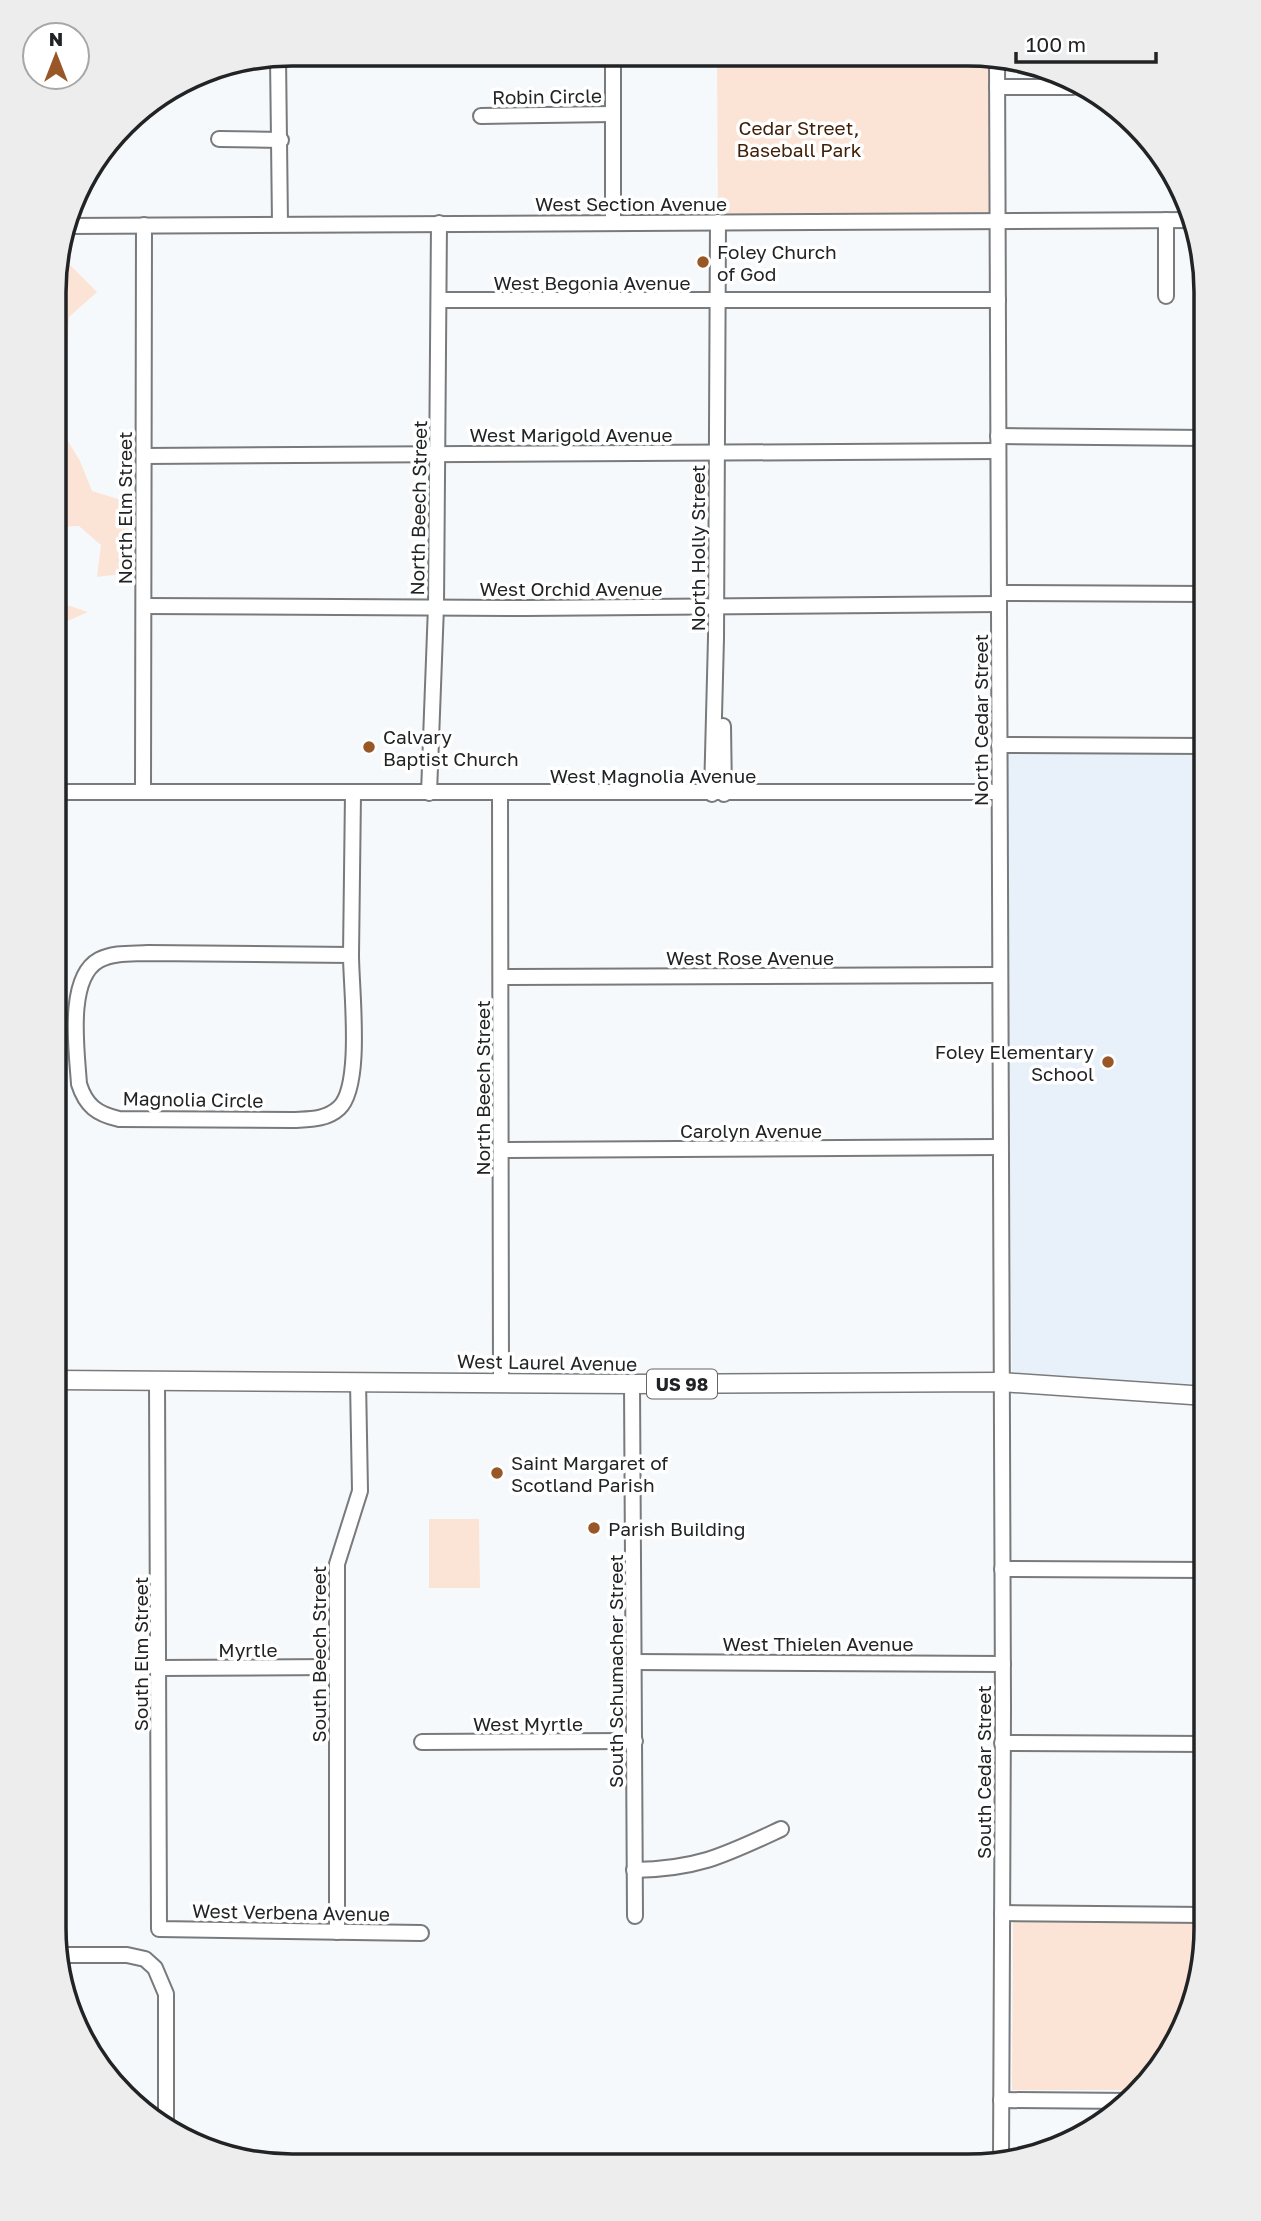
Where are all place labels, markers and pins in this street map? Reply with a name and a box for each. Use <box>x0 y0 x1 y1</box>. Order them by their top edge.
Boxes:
place label: Foley Church of God <box>717 240 837 285</box>
marker: Foley Church of God <box>695 254 711 270</box>
place label: Calvary Baptist Church <box>383 725 519 770</box>
marker: Calvary Baptist Church <box>361 739 377 755</box>
place label: Foley Elementary School <box>935 1040 1094 1085</box>
marker: Foley Elementary School <box>1100 1054 1116 1070</box>
place label: Saint Margaret of Scotland Parish <box>511 1451 668 1496</box>
marker: Saint Margaret of Scotland Parish <box>489 1465 505 1481</box>
place label: Parish Building <box>608 1517 745 1540</box>
marker: Parish Building <box>586 1520 602 1536</box>

